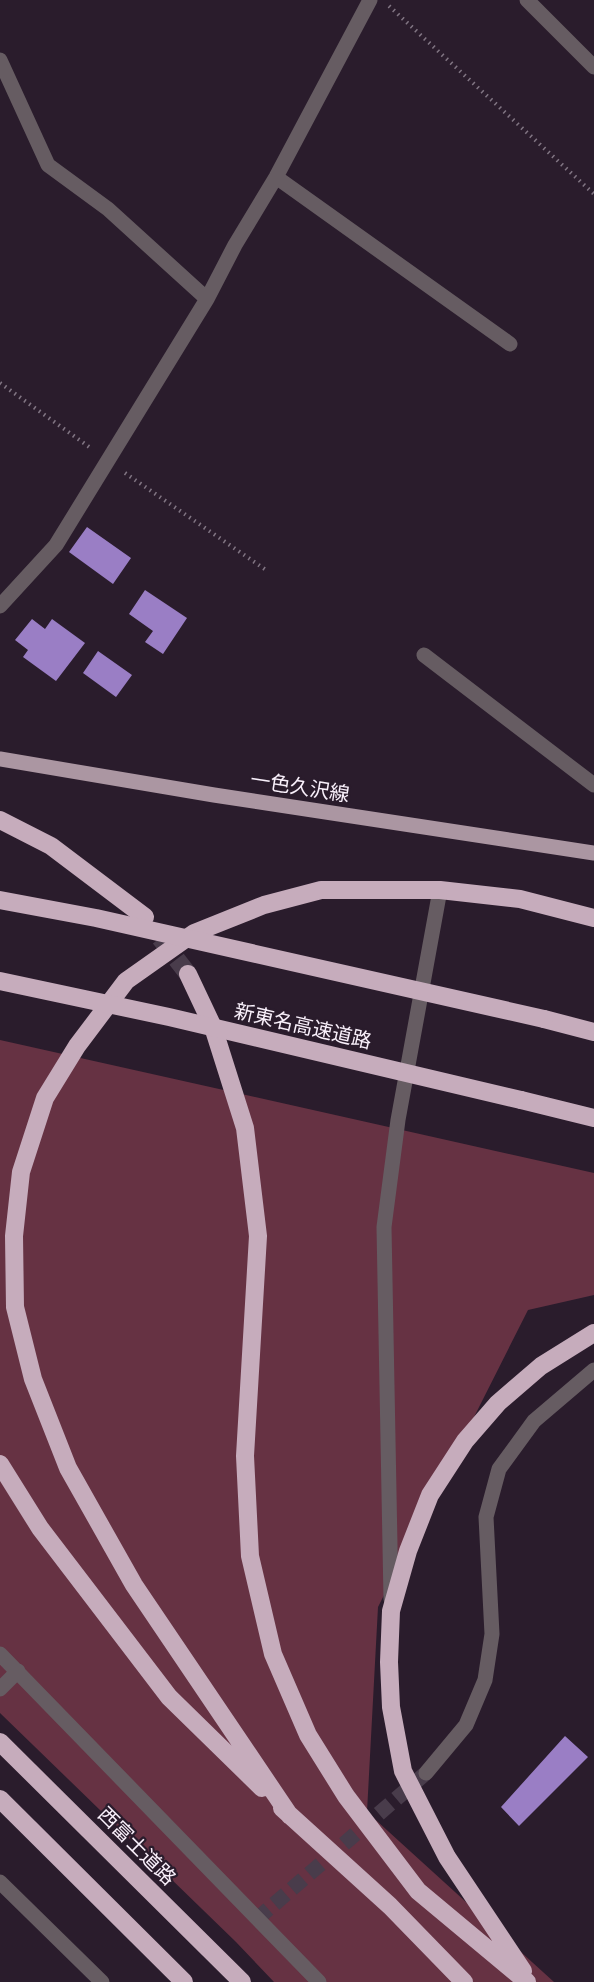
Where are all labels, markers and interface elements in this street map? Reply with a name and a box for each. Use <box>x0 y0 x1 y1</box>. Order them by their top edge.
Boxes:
street label: 一色久沢線 <box>249 766 351 807</box>
street label: 新東名高速道路 <box>232 998 374 1053</box>
street label: 西富士道路 <box>93 1801 182 1890</box>

